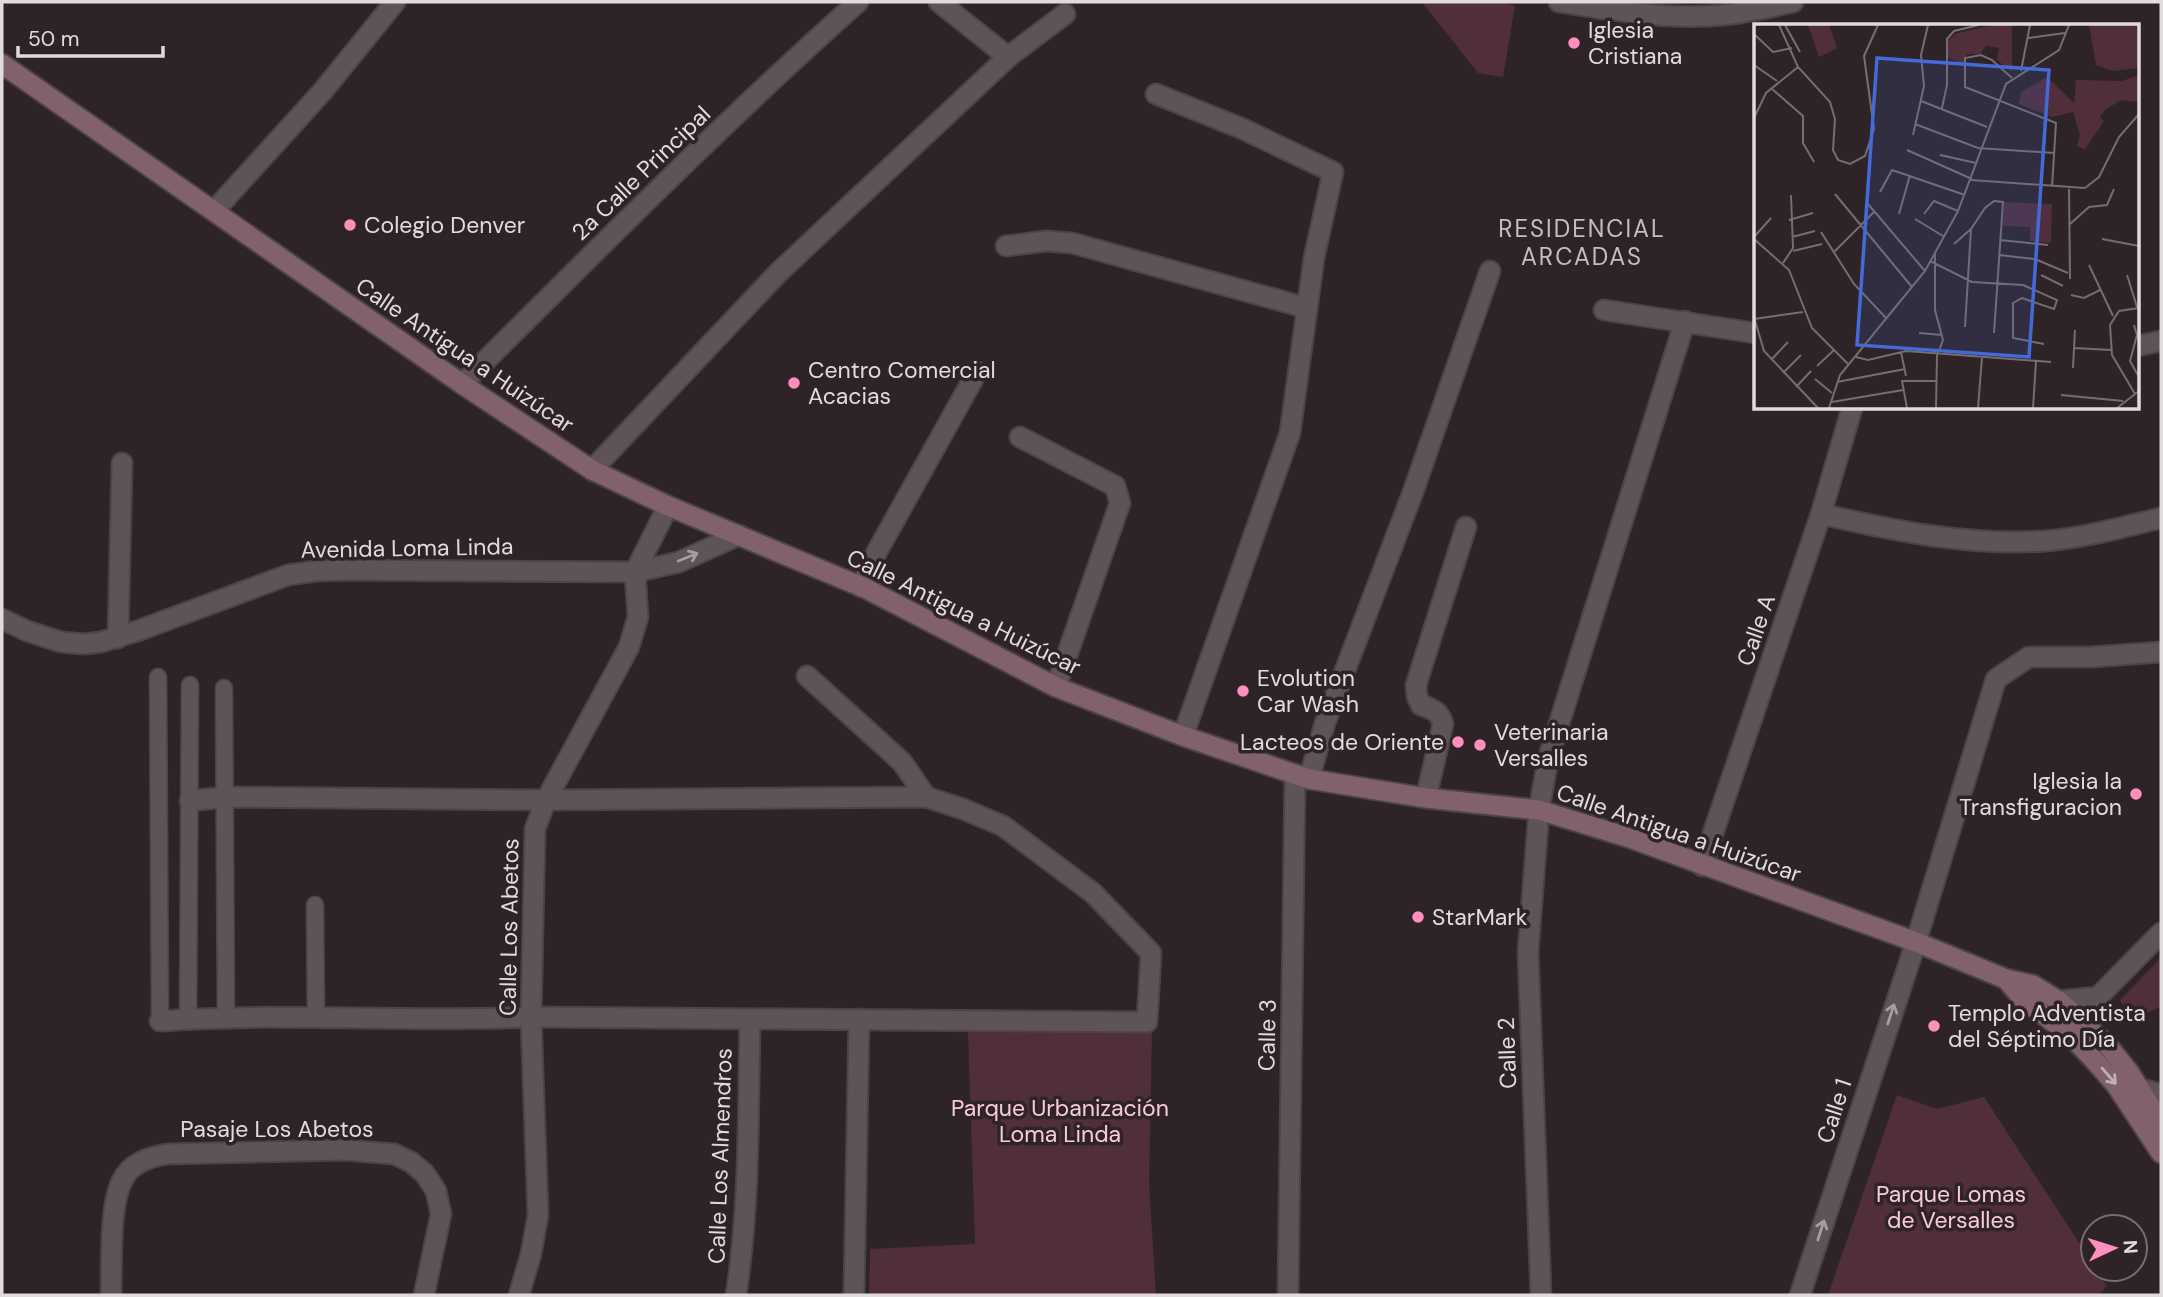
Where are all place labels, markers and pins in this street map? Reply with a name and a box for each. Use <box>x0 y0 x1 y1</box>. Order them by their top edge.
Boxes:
place label: Iglesia Cristiana <box>1588 15 1682 71</box>
marker: Iglesia Cristiana <box>1566 35 1582 51</box>
place label: Colegio Denver <box>364 210 525 240</box>
marker: Colegio Denver <box>342 217 358 233</box>
place label: Centro Comercial Acacias <box>808 355 996 411</box>
marker: Centro Comercial Acacias <box>786 375 802 391</box>
place label: Evolution Car Wash <box>1257 663 1359 719</box>
marker: Evolution Car Wash <box>1235 683 1251 699</box>
place label: Veterinaria Versalles <box>1494 717 1609 773</box>
place label: Lacteos de Oriente <box>1240 727 1444 757</box>
marker: Lacteos de Oriente <box>1450 734 1466 750</box>
marker: Veterinaria Versalles <box>1472 737 1488 753</box>
place label: Iglesia la Transfiguracion <box>1959 766 2122 822</box>
marker: Iglesia la Transfiguracion <box>2128 786 2144 802</box>
place label: StarMark <box>1432 902 1528 932</box>
marker: StarMark <box>1410 909 1426 925</box>
place label: Templo Adventista del Séptimo Día <box>1948 998 2146 1054</box>
marker: Templo Adventista del Séptimo Día <box>1926 1018 1942 1034</box>

